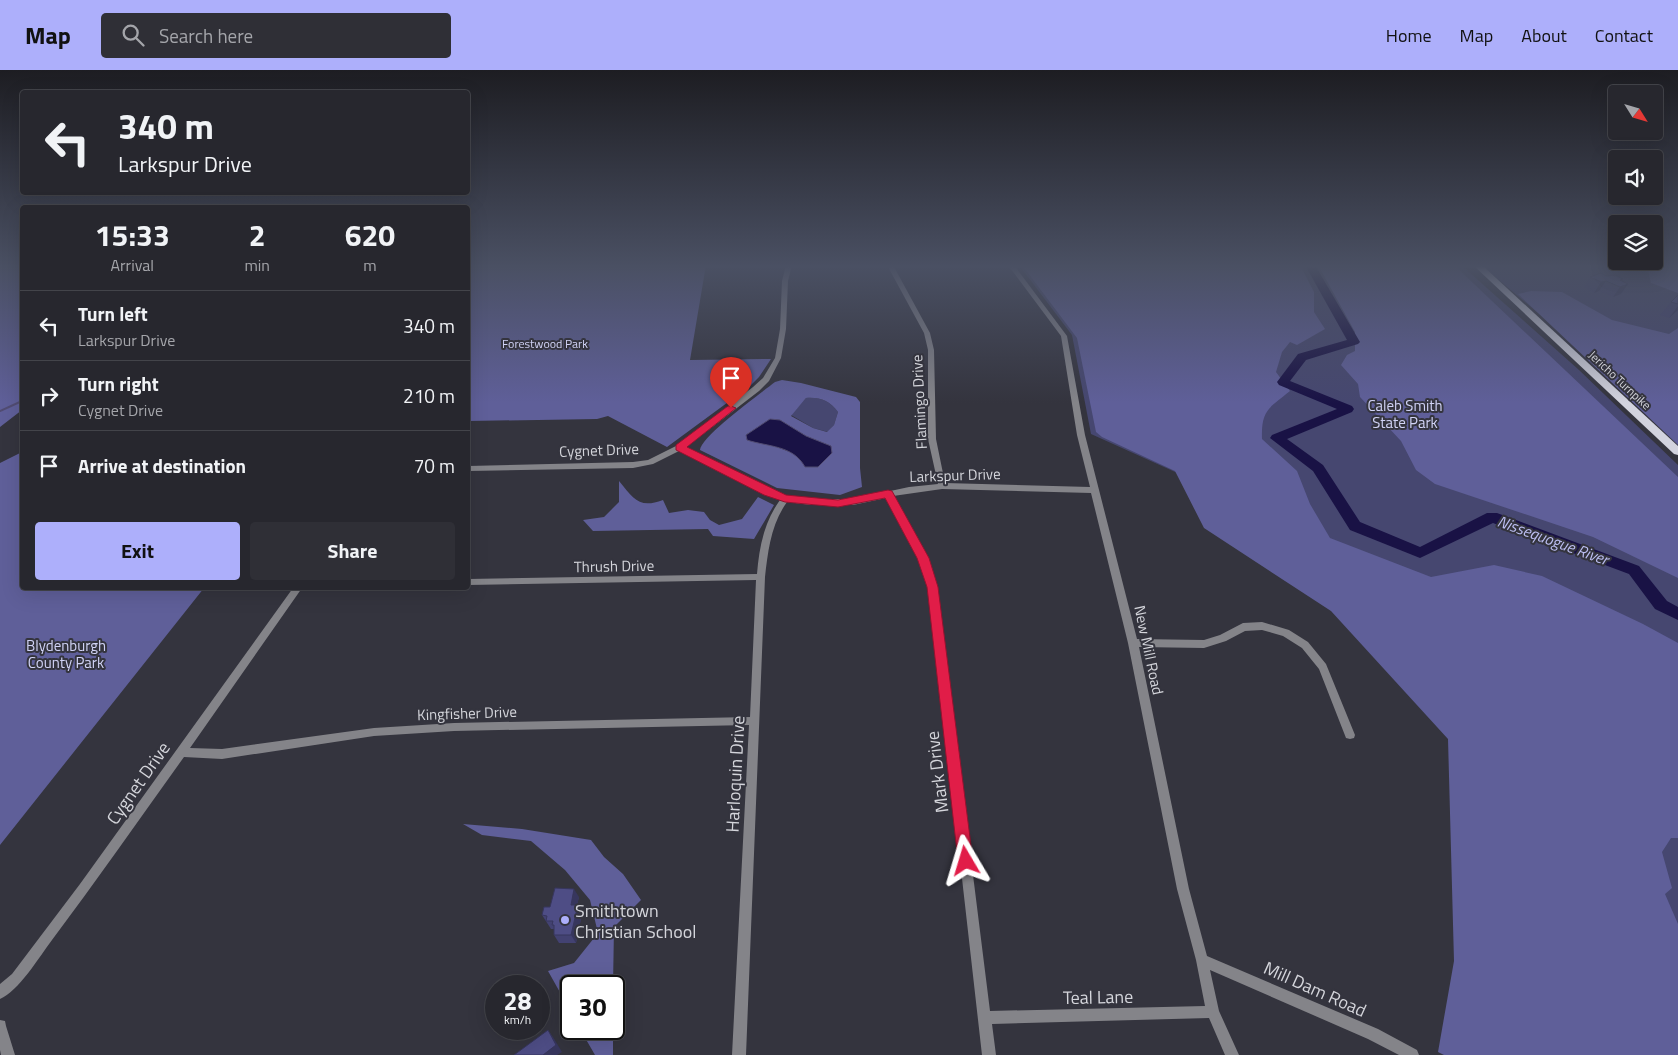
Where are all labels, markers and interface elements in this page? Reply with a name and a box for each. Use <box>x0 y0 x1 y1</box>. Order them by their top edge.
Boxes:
search box <box>101 13 451 58</box>
text: Map <box>25 17 71 53</box>
icon: search <box>119 21 147 49</box>
text: Search here <box>159 21 253 50</box>
text: Home <box>1386 22 1432 49</box>
text: Map <box>1460 22 1493 49</box>
text: About <box>1521 22 1567 49</box>
text: Contact <box>1595 22 1653 49</box>
north arrow <box>1608 85 1662 140</box>
map controls <box>1608 85 1663 270</box>
text: 340 m <box>118 99 214 153</box>
icon: left <box>35 110 100 175</box>
text: Larkspur Drive <box>118 147 252 181</box>
button: sound <box>1608 150 1663 205</box>
text: 15:33 <box>95 212 170 258</box>
text: 2 <box>249 212 266 258</box>
text: 620 <box>345 212 395 258</box>
button: layers <box>1608 215 1663 270</box>
text: Arrival <box>111 253 154 277</box>
text: min <box>244 253 270 277</box>
text: m <box>363 253 377 277</box>
text: Turn left <box>78 299 148 328</box>
text: 340 m <box>403 311 455 340</box>
icon: left <box>35 312 63 340</box>
text: Larkspur Drive <box>78 328 175 352</box>
park label: Forestwood Park <box>502 334 588 353</box>
street label: Jericho Turnpike <box>1584 346 1656 414</box>
street label: Flamingo Drive <box>905 354 933 450</box>
pin <box>710 357 752 408</box>
icon: arrive <box>717 364 745 392</box>
text: Turn right <box>78 369 159 398</box>
text: 210 m <box>403 381 455 410</box>
icon: right <box>35 382 63 410</box>
park label: Caleb Smith State Park <box>1367 394 1443 434</box>
text: Cygnet Drive <box>78 398 163 422</box>
street label: Cygnet Drive <box>559 437 639 463</box>
text: Arrive at destination <box>78 451 246 480</box>
text: 70 m <box>414 451 455 480</box>
icon: arrive <box>35 452 63 480</box>
street label: Larkspur Drive <box>909 462 1001 488</box>
water label: Nissequogue River <box>1494 509 1614 572</box>
button: Exit <box>35 522 240 580</box>
button: Share <box>250 522 455 580</box>
street label: Thrush Drive <box>574 554 654 578</box>
street label: New Mill Road <box>1128 603 1170 697</box>
park label: Blydenburgh County Park <box>26 634 106 674</box>
street label: Kingfisher Drive <box>417 700 517 726</box>
street label: Harloquin Drive <box>718 715 752 833</box>
street label: Mark Drive <box>919 729 955 815</box>
street label: Cygnet Drive <box>100 736 176 830</box>
position arrow <box>939 834 991 886</box>
place label: Smithtown Christian School <box>575 897 696 945</box>
marker: Smithtown Christian School <box>559 914 571 926</box>
street label: Mill Dam Road <box>1259 954 1371 1024</box>
speed limit sign: 30 <box>560 975 625 1040</box>
text: 28 <box>503 982 532 1020</box>
street label: Teal Lane <box>1063 983 1133 1011</box>
text: km/h <box>504 1010 531 1029</box>

